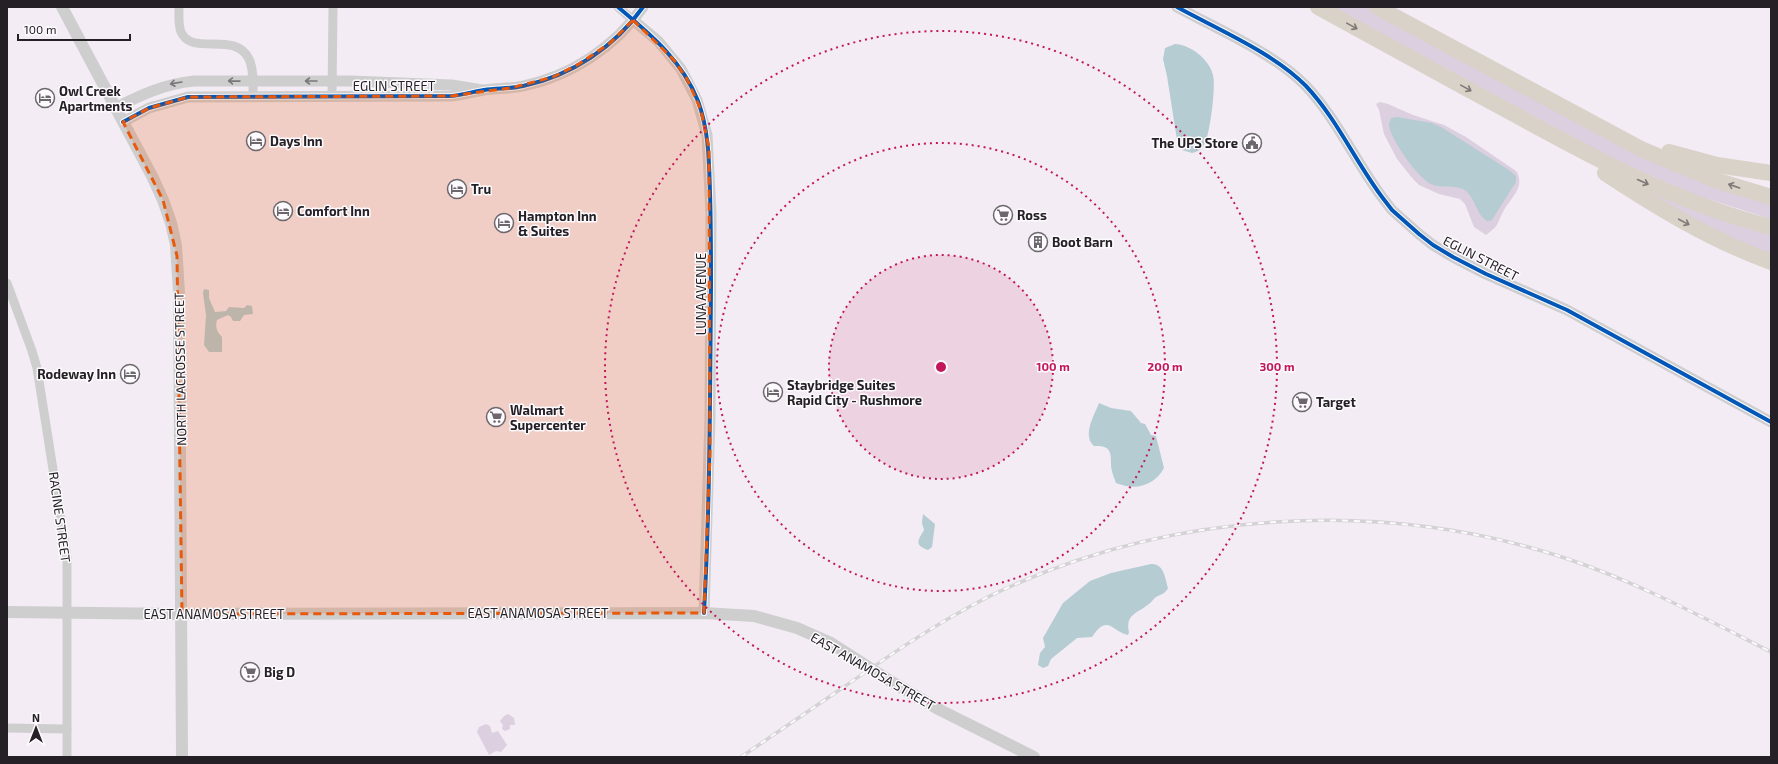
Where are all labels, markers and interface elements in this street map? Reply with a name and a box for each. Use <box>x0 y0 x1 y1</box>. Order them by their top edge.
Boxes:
scale bar <box>18 16 130 42</box>
text: 100 m <box>24 22 56 36</box>
one-way arrow <box>1346 22 1358 30</box>
one-way arrow <box>228 77 241 85</box>
one-way arrow <box>305 77 318 85</box>
street label: EGLIN STREET <box>353 78 436 94</box>
one-way arrow <box>170 79 183 87</box>
place label: Owl Creek Apartments <box>59 83 133 114</box>
one-way arrow <box>1460 85 1472 92</box>
hotel icon: Owl Creek Apartments <box>34 87 56 109</box>
hotel icon: Days Inn <box>245 130 267 152</box>
public building icon: The UPS Store <box>1241 132 1263 154</box>
place label: Days Inn <box>270 133 323 149</box>
place label: The UPS Store <box>1151 135 1238 151</box>
hotel icon: Tru <box>446 178 468 200</box>
one-way arrow <box>1636 178 1648 186</box>
place label: Tru <box>471 181 491 197</box>
one-way arrow <box>1727 182 1740 189</box>
hotel icon: Comfort Inn <box>272 200 294 222</box>
place label: Comfort Inn <box>297 203 370 219</box>
supermarket icon: Ross <box>992 204 1014 226</box>
place label: Ross <box>1017 207 1047 223</box>
place label: Hampton Inn & Suites <box>518 208 597 239</box>
hotel icon: Hampton Inn & Suites <box>493 212 515 234</box>
one-way arrow <box>1678 219 1690 227</box>
building icon: Boot Barn <box>1027 231 1049 253</box>
street label: EGLIN STREET <box>1441 232 1522 284</box>
place label: Boot Barn <box>1052 234 1113 250</box>
street label: LUNA AVENUE <box>693 253 709 335</box>
street label: NORTH LACROSSE STREET <box>171 292 189 446</box>
text: 100 m <box>1036 359 1070 373</box>
text: 200 m <box>1147 359 1183 373</box>
text: 300 m <box>1259 359 1295 373</box>
centre of rings <box>934 360 948 374</box>
hotel icon: Rodeway Inn <box>119 363 141 385</box>
place label: Rodeway Inn <box>37 366 116 382</box>
place label: Staybridge Suites Rapid City - Rushmore <box>787 377 922 408</box>
hotel icon: Staybridge Suites Rapid City - Rushmore <box>762 381 784 403</box>
supermarket icon: Target <box>1291 391 1313 413</box>
place label: Target <box>1316 394 1356 410</box>
place label: Walmart Supercenter <box>510 402 586 433</box>
supermarket icon: Walmart Supercenter <box>485 406 507 428</box>
street label: RACINE STREET <box>46 471 74 564</box>
street label: EAST ANAMOSA STREET <box>468 605 609 621</box>
street label: EAST ANAMOSA STREET <box>144 606 285 622</box>
street label: EAST ANAMOSA STREET <box>808 629 938 713</box>
supermarket icon: Big D <box>239 661 261 683</box>
place label: Big D <box>264 664 295 680</box>
north arrow <box>16 708 56 748</box>
text: N <box>32 711 40 724</box>

